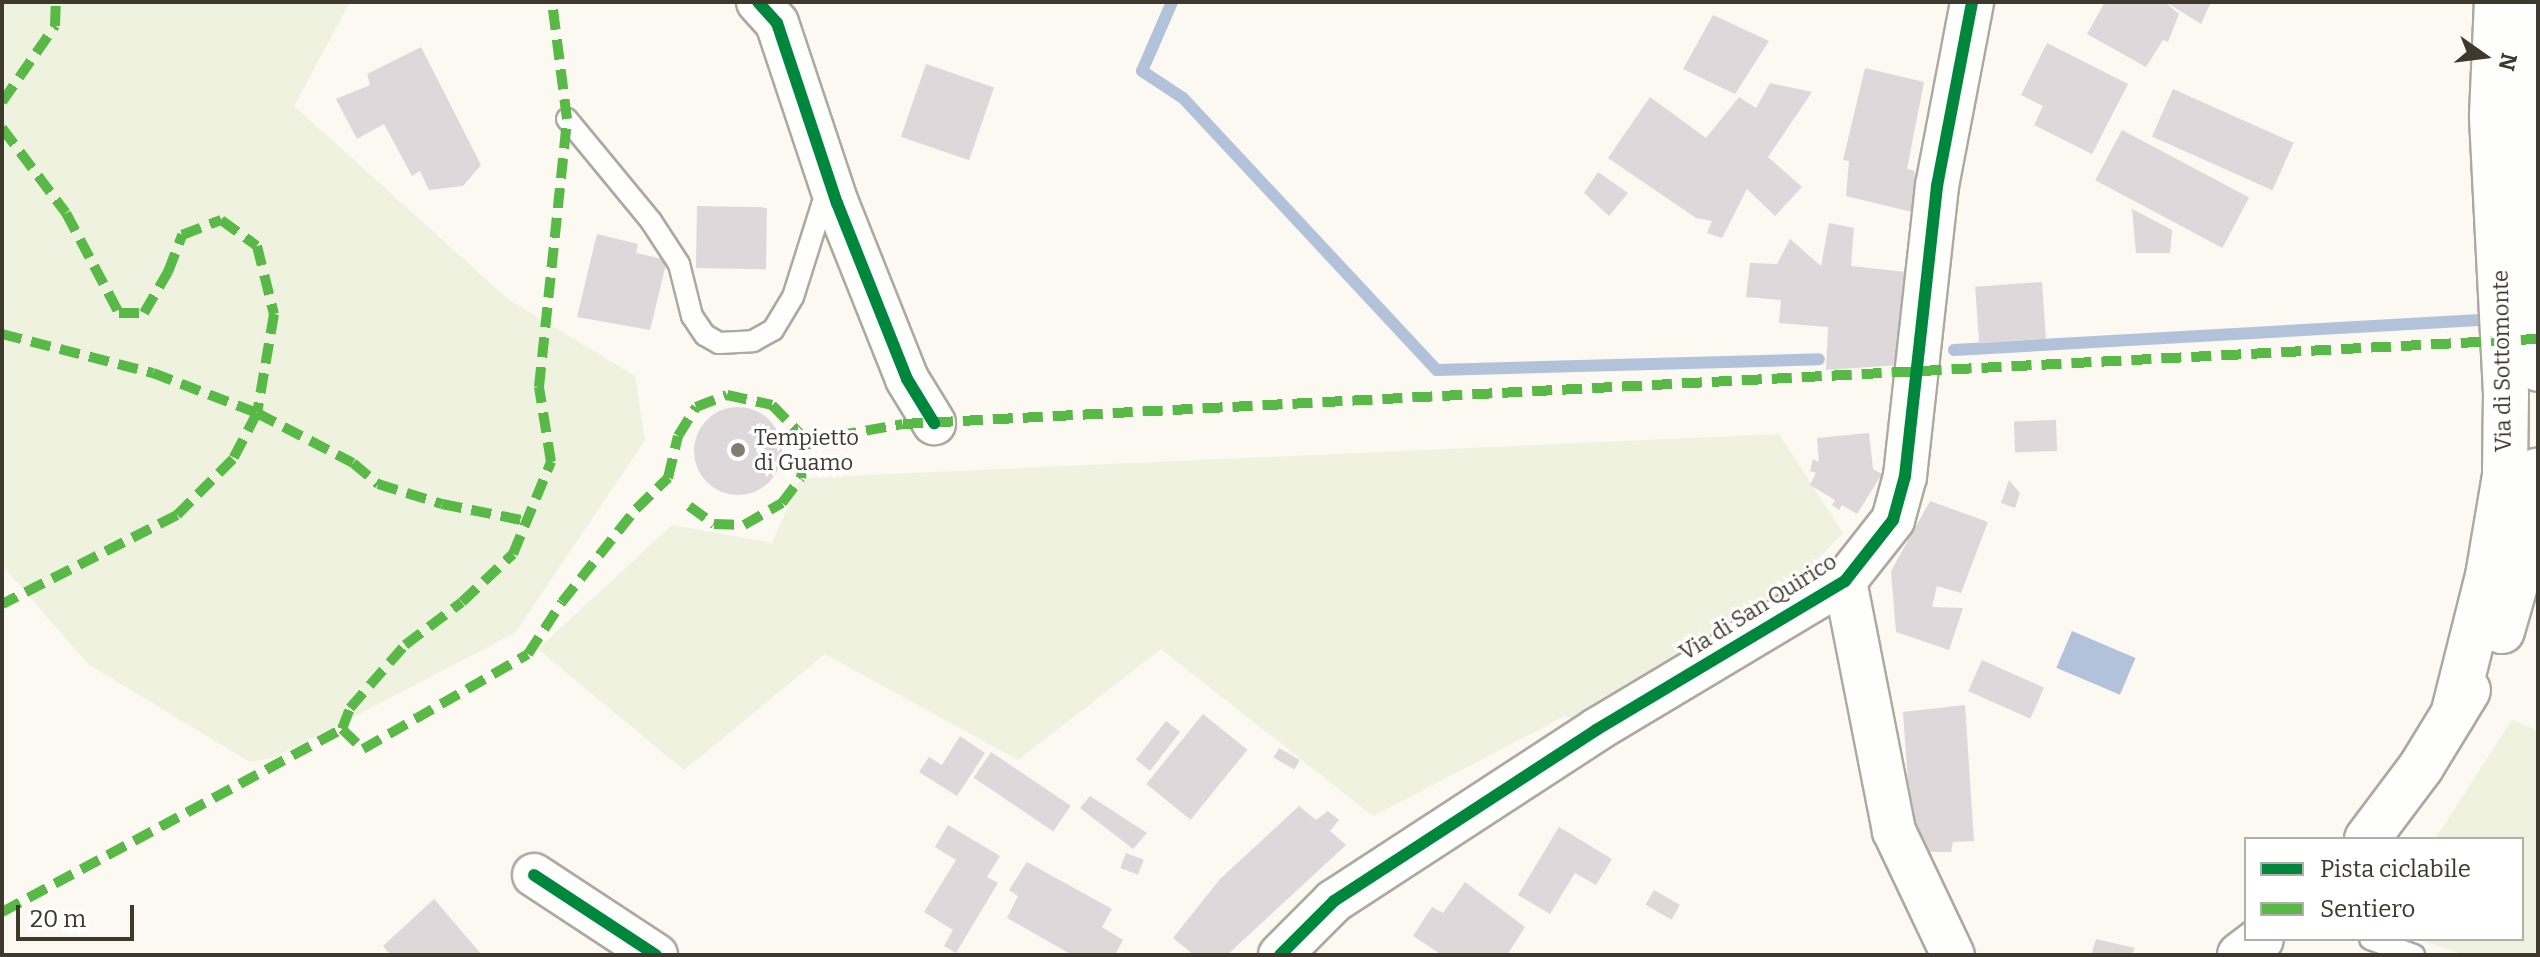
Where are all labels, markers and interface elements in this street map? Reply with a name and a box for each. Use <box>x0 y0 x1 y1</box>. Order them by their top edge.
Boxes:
north arrow <box>2444 16 2524 96</box>
text: N <box>2493 50 2523 73</box>
street label: Via di Sottomonte <box>2487 270 2517 452</box>
place label: Tempietto di Guamo <box>754 424 859 476</box>
marker: Tempietto di Guamo <box>729 441 747 459</box>
street label: Via di San Quirico <box>1675 548 1841 666</box>
legend <box>2244 837 2524 941</box>
text: Pista ciclabile <box>2320 855 2471 883</box>
scale bar <box>20 889 138 939</box>
text: Sentiero <box>2320 895 2415 923</box>
text: 20 m <box>30 905 86 933</box>

